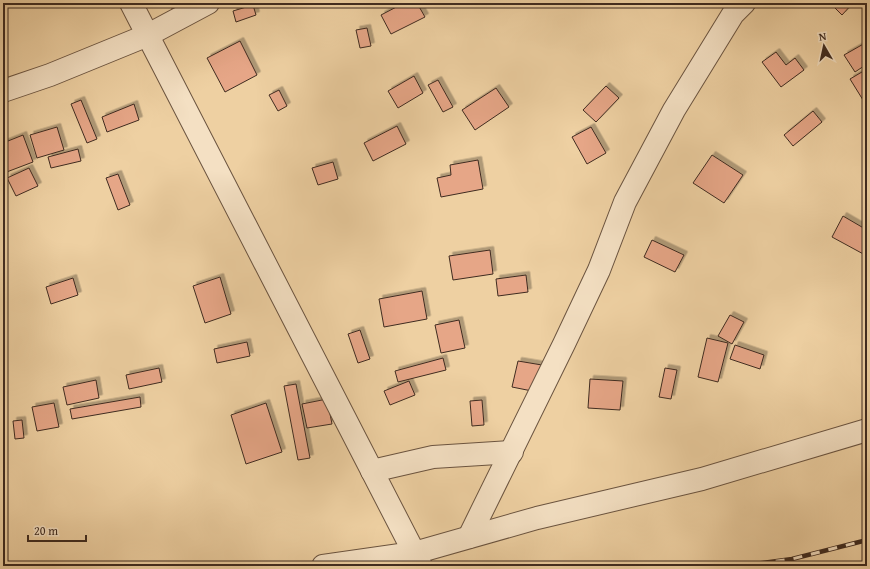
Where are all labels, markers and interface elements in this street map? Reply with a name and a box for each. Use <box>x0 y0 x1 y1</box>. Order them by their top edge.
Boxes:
north arrow <box>804 26 844 66</box>
text: N <box>818 28 828 45</box>
scale bar <box>28 517 86 543</box>
text: 20 m <box>34 522 58 539</box>

